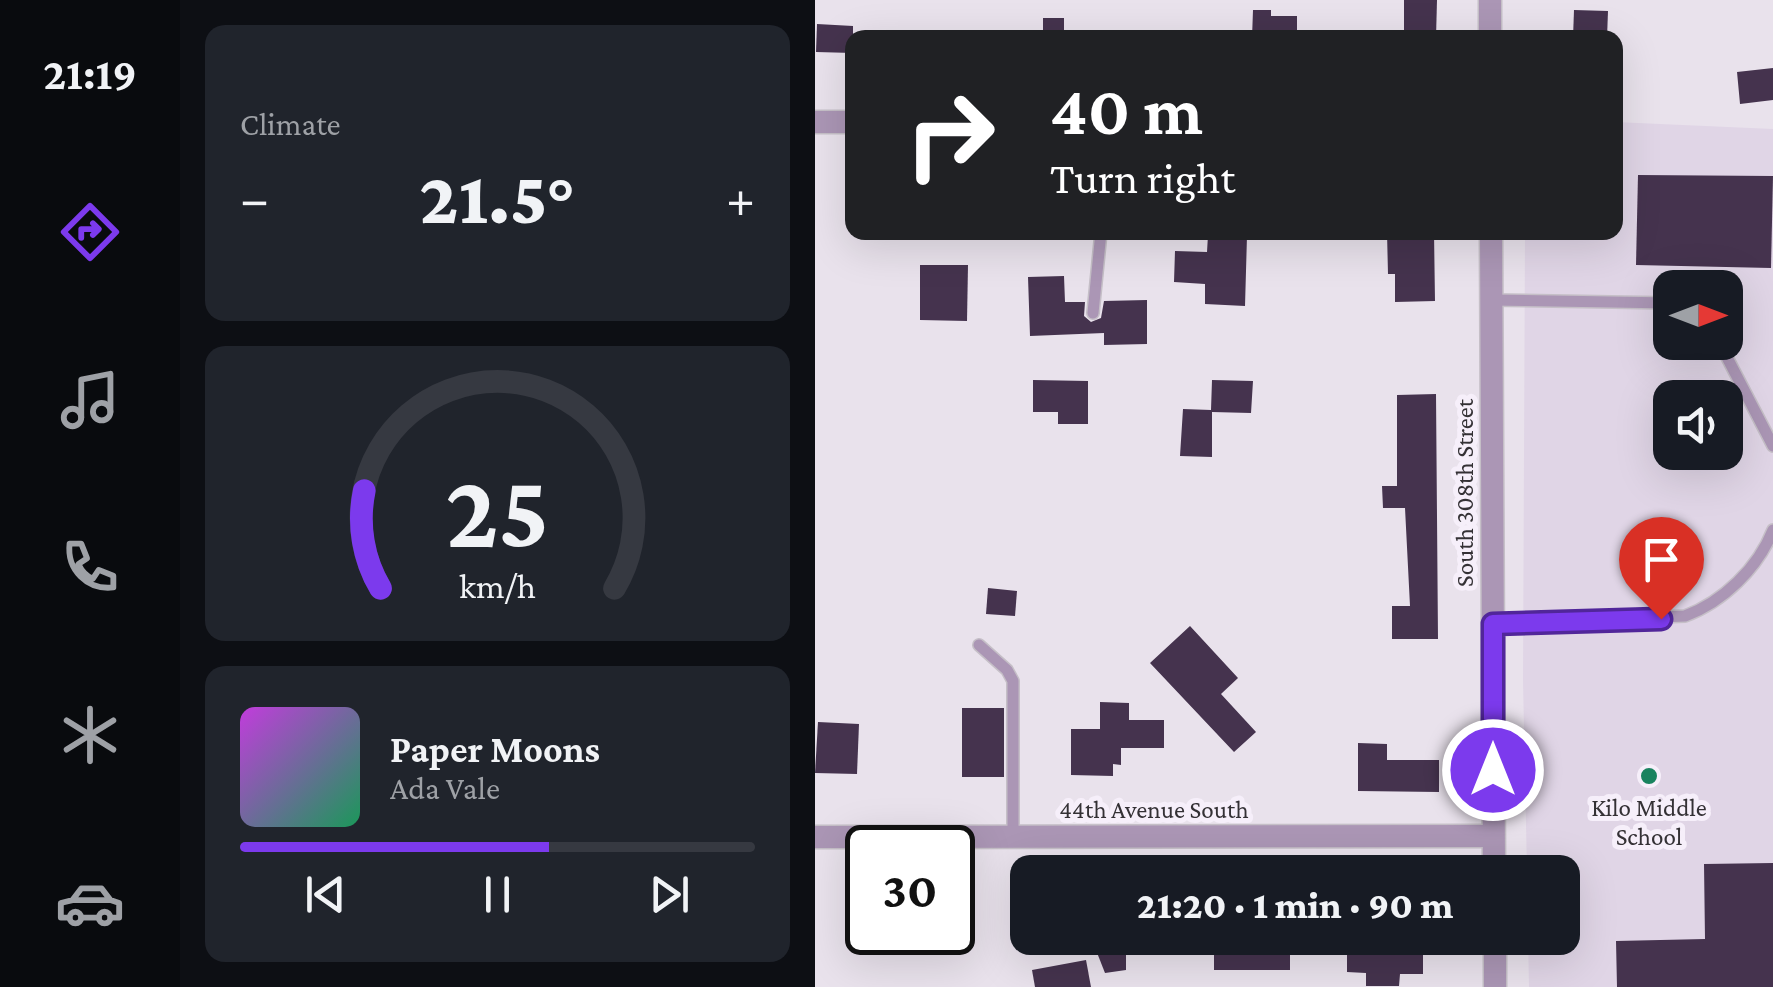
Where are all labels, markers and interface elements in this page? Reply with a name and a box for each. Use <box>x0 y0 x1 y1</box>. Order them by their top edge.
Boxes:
text: 21:19 <box>43 49 137 99</box>
icon: right <box>885 70 1015 200</box>
text: 40 m <box>1050 71 1203 149</box>
text: Climate <box>240 106 341 142</box>
text: Turn right <box>1050 153 1235 203</box>
text: 21.5° <box>419 156 576 239</box>
text: − <box>240 168 269 229</box>
text: + <box>726 168 755 229</box>
icon: directions <box>55 197 125 267</box>
north arrow <box>1653 270 1743 360</box>
map controls <box>1653 270 1743 470</box>
icon: music <box>55 365 125 435</box>
button: sound <box>1653 380 1743 470</box>
street label: South 308th Street <box>1451 398 1478 587</box>
text: 25 <box>446 453 550 568</box>
pin <box>1619 517 1704 620</box>
icon: phone <box>55 532 125 602</box>
icon: arrive <box>1634 532 1689 587</box>
text: km/h <box>459 566 536 606</box>
icon: climate <box>55 700 125 770</box>
position arrow <box>1441 718 1545 822</box>
text: Paper Moons <box>390 728 600 770</box>
marker: Kilo Middle School <box>1638 765 1660 787</box>
text: Ada Vale <box>390 770 500 806</box>
place label: Kilo Middle School <box>1591 794 1707 850</box>
street label: 44th Avenue South <box>1059 796 1249 823</box>
speed limit sign: 30 <box>845 825 975 955</box>
icon: previous <box>298 867 353 922</box>
icon: pause <box>470 867 525 922</box>
icon: next <box>642 867 697 922</box>
icon: car <box>55 868 125 938</box>
text: 21:20 · 1 min · 90 m <box>1137 884 1453 926</box>

